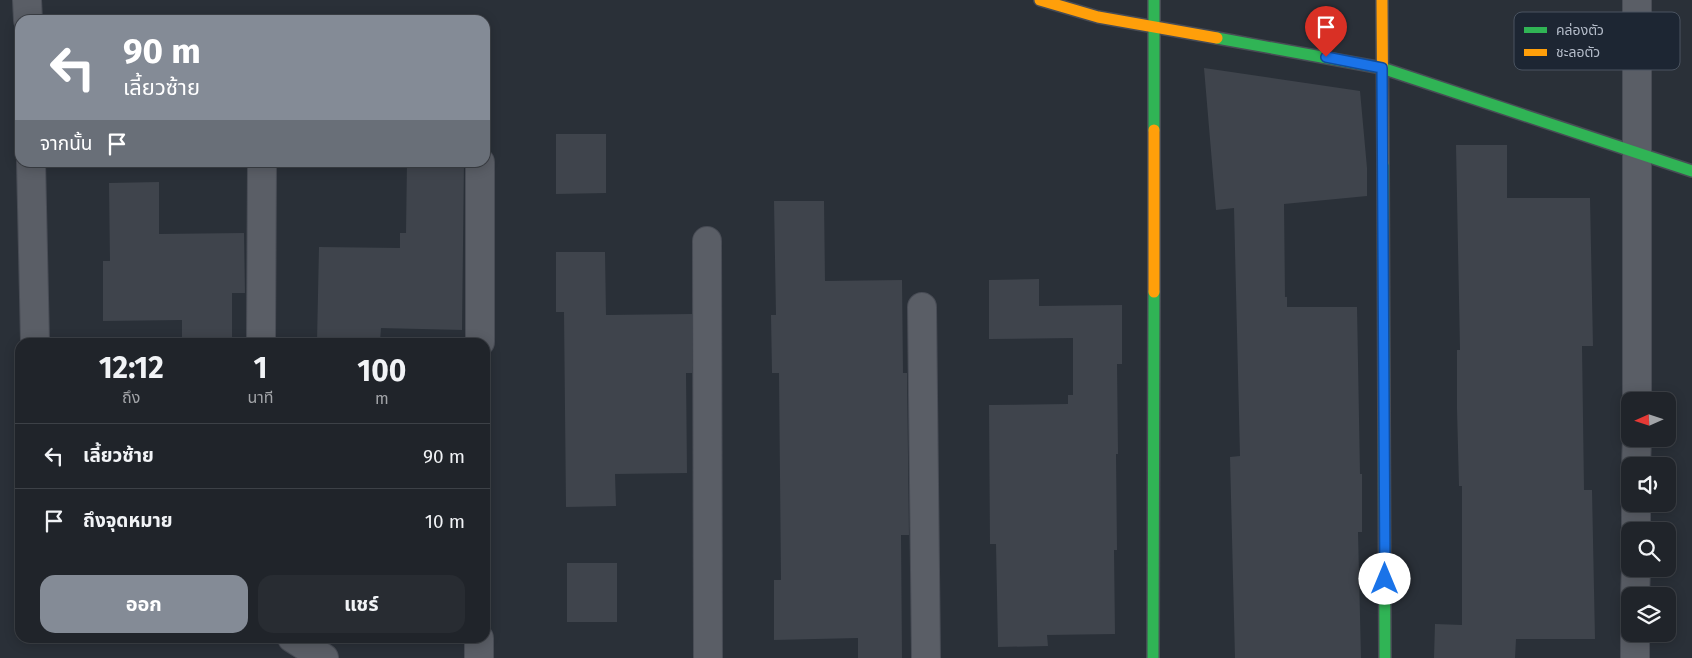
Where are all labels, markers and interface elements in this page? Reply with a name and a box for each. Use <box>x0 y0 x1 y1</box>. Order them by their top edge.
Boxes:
pin <box>1305 6 1347 57</box>
legend <box>1514 12 1680 70</box>
icon: arrive <box>1312 13 1340 41</box>
text: คล่องตัว <box>1556 22 1604 39</box>
text: 90 m <box>123 30 201 72</box>
icon: left <box>40 35 105 100</box>
text: ชะลอตัว <box>1556 44 1600 61</box>
text: เลี้ยวซ้าย <box>123 74 200 101</box>
icon: arrive <box>103 130 131 158</box>
text: จากนั้น <box>40 132 93 155</box>
text: 12:12 <box>99 350 164 386</box>
text: 1 <box>254 350 267 386</box>
text: 100 <box>357 353 406 389</box>
text: ถึง <box>122 388 140 407</box>
text: นาที <box>247 388 274 407</box>
text: m <box>375 389 389 408</box>
north arrow <box>1621 392 1676 448</box>
map controls <box>1621 392 1676 642</box>
icon: left <box>40 442 68 470</box>
text: เลี้ยวซ้าย <box>83 444 154 467</box>
text: 90 m <box>423 445 465 468</box>
button: sound <box>1621 457 1676 512</box>
icon: arrive <box>40 507 68 535</box>
text: ถึงจุดหมาย <box>83 509 173 532</box>
text: 10 m <box>425 510 465 533</box>
button: search <box>1621 522 1676 577</box>
position arrow <box>1358 552 1410 604</box>
button: ออก <box>40 575 248 633</box>
button: แชร์ <box>258 575 465 633</box>
button: layers <box>1621 587 1676 642</box>

